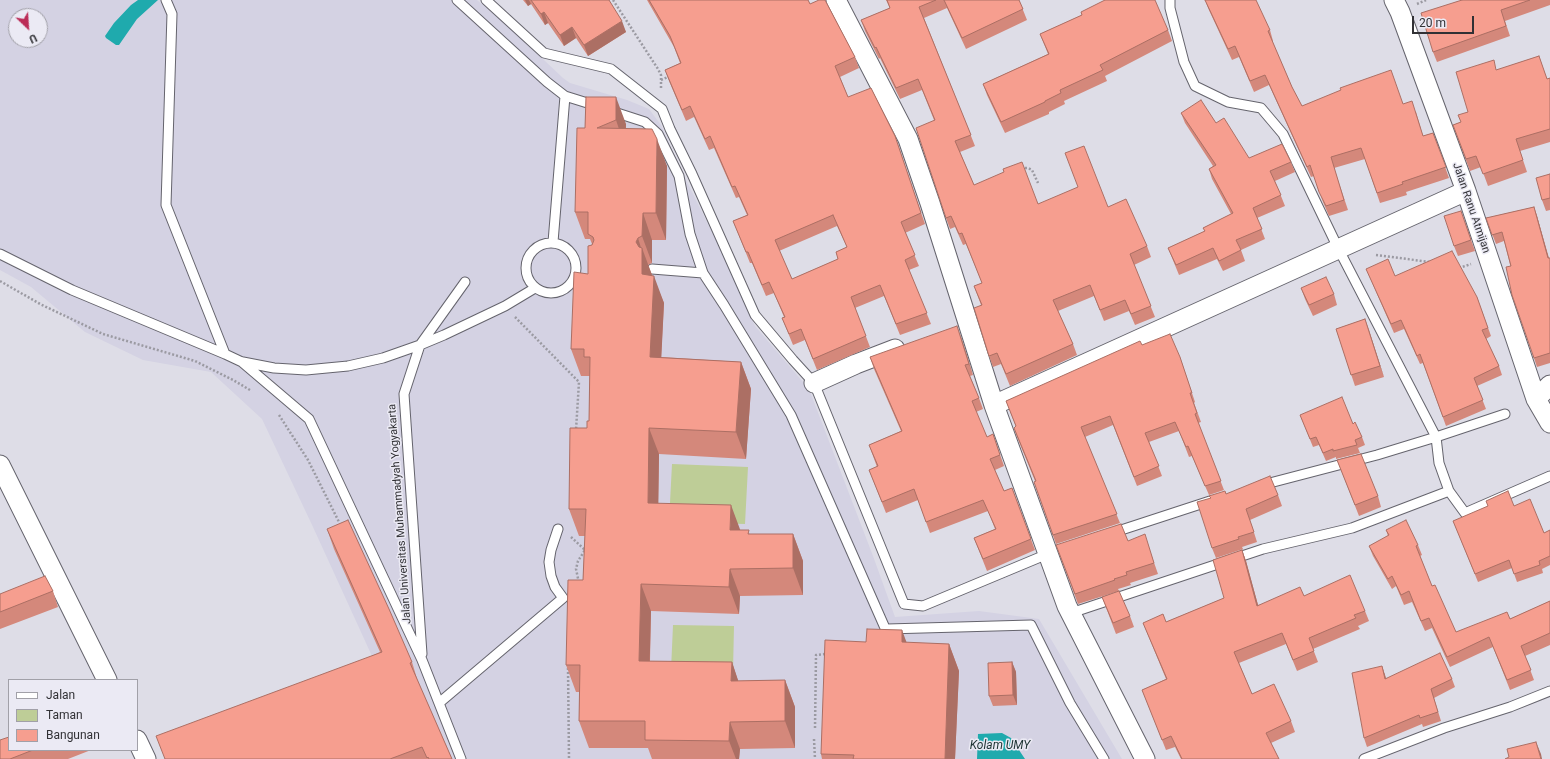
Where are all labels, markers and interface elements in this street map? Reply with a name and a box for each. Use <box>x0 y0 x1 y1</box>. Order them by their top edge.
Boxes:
north arrow <box>8 8 48 48</box>
scale bar <box>1414 8 1476 34</box>
text: 20 m <box>1419 16 1446 30</box>
text: U <box>27 31 39 46</box>
street label: Jalan Ranu Atmijan <box>1449 161 1493 255</box>
street label: Jalan Universitas Muhammadyah Yogyakarta <box>386 404 414 624</box>
legend <box>8 679 138 751</box>
text: Jalan <box>46 688 75 702</box>
text: Taman <box>46 708 83 722</box>
text: Bangunan <box>46 728 100 742</box>
water label: Kolam UMY <box>970 739 1030 753</box>

